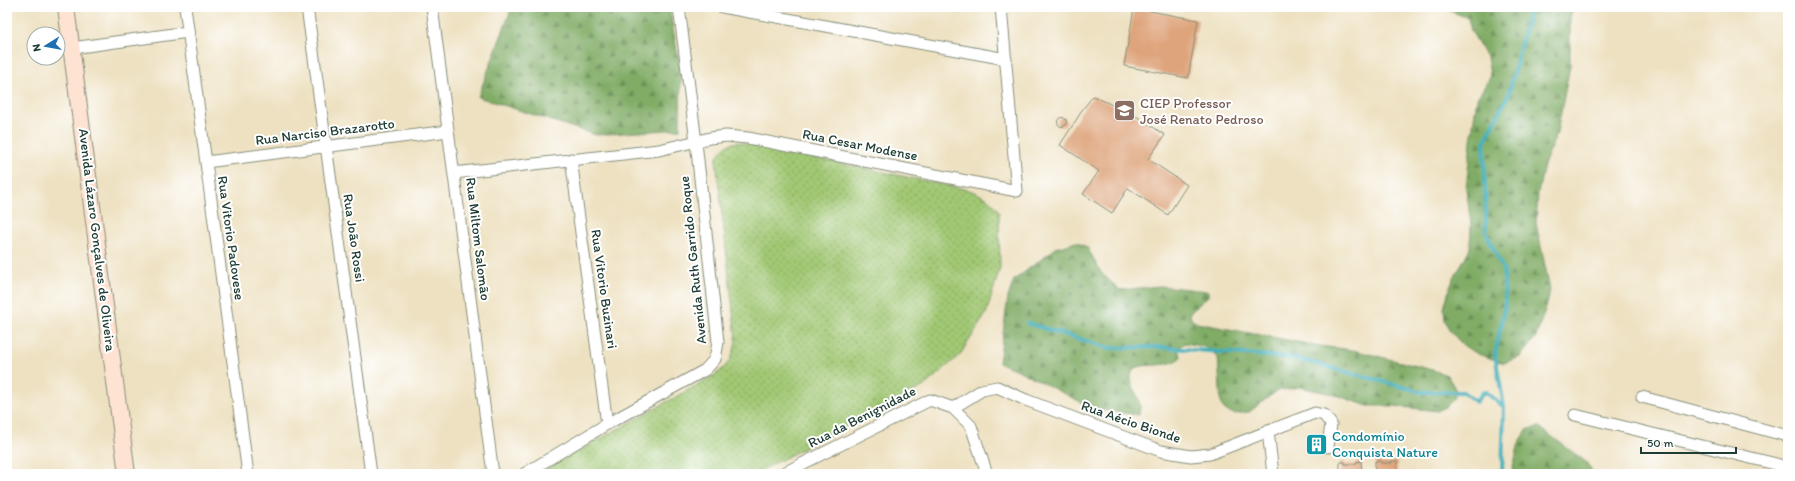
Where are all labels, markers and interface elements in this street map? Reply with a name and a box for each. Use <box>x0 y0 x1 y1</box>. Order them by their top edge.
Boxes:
north arrow <box>26 26 66 66</box>
text: N <box>30 43 44 53</box>
place label: CIEP Professor José Renato Pedroso <box>1140 95 1264 128</box>
school or university icon: CIEP Professor José Renato Pedroso <box>1111 98 1137 124</box>
street label: Rua Narciso Brazarotto <box>254 115 396 149</box>
street label: Rua Cesar Modense <box>801 125 919 165</box>
street label: Avenida Lázaro Gonçalves de Oliveira <box>75 127 119 353</box>
street label: Rua Vitorio Padovese <box>214 175 248 302</box>
street label: Avenida Ruth Garrido Roque <box>676 175 710 345</box>
street label: Rua Miltom Salomão <box>462 176 494 302</box>
street label: Rua João Rossi <box>339 193 369 283</box>
street label: Rua Vitorio Buzinari <box>587 228 621 350</box>
street label: Rua da Benignidade <box>805 382 919 452</box>
street label: Rua Aécio Bionde <box>1079 397 1183 447</box>
place label: Condomínio Conquista Nature <box>1332 428 1438 461</box>
scale bar <box>1641 429 1736 455</box>
building icon: Condomínio Conquista Nature <box>1304 431 1330 457</box>
text: 50 m <box>1647 436 1673 450</box>

